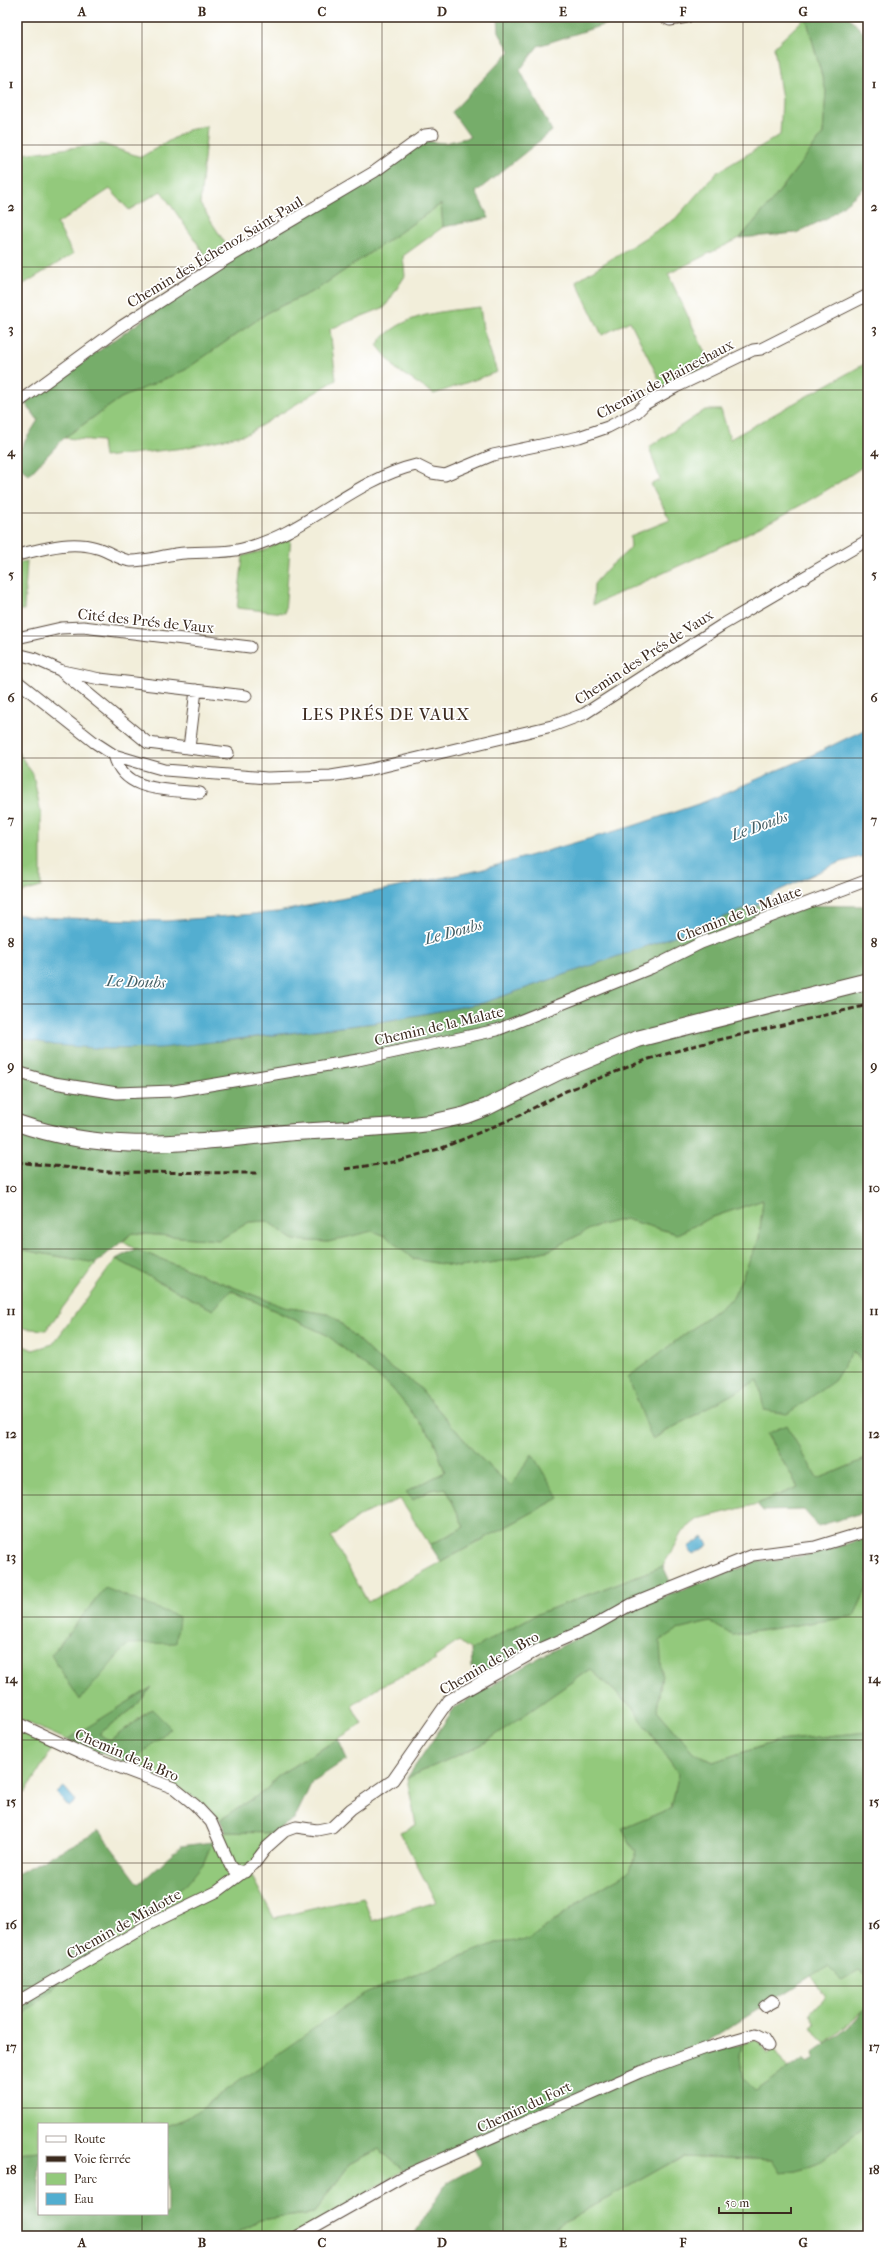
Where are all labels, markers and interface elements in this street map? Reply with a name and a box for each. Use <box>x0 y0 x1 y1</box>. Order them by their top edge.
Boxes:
text: A <box>77 4 87 19</box>
text: B <box>198 4 207 19</box>
text: C <box>318 4 327 19</box>
text: D <box>437 4 447 19</box>
text: E <box>559 4 567 19</box>
text: F <box>679 4 687 19</box>
text: G <box>798 4 808 19</box>
text: 1 <box>9 76 14 91</box>
text: 1 <box>872 76 877 91</box>
street label: Chemin des Échenoz Saint-Paul <box>124 192 306 312</box>
text: 2 <box>8 199 15 214</box>
text: 2 <box>871 199 878 214</box>
text: 3 <box>8 321 14 337</box>
text: 3 <box>871 321 877 337</box>
street label: Chemin de Plainechaux <box>594 335 737 423</box>
text: 4 <box>6 444 16 460</box>
text: 4 <box>869 444 879 460</box>
text: 5 <box>8 567 14 582</box>
text: 5 <box>871 567 877 582</box>
street label: Cité des Prés de Vaux <box>77 605 215 637</box>
street label: Chemin des Prés de Vaux <box>571 605 717 708</box>
text: 6 <box>7 690 15 705</box>
text: 6 <box>870 690 878 705</box>
district label: LES PRÉS DE VAUX <box>302 704 470 724</box>
water label: Le Doubs <box>727 806 791 845</box>
text: 7 <box>7 812 15 827</box>
text: 7 <box>870 812 878 827</box>
street label: Chemin de la Malate <box>674 882 805 946</box>
water label: Le Doubs <box>421 914 485 949</box>
text: 8 <box>8 935 15 950</box>
text: 8 <box>871 935 878 950</box>
water label: Le Doubs <box>105 971 167 992</box>
street label: Chemin de la Malate <box>373 1002 506 1050</box>
text: 9 <box>7 1058 15 1074</box>
text: 9 <box>870 1058 878 1074</box>
text: 10 <box>5 1180 17 1195</box>
text: 10 <box>868 1180 880 1195</box>
text: 11 <box>6 1303 16 1318</box>
text: 11 <box>869 1303 879 1318</box>
text: 12 <box>5 1426 17 1441</box>
text: 12 <box>868 1426 880 1441</box>
text: 13 <box>6 1549 16 1565</box>
text: 13 <box>869 1549 879 1565</box>
street label: Chemin de la Bro <box>436 1627 542 1699</box>
text: 14 <box>5 1671 18 1687</box>
text: 14 <box>868 1671 881 1687</box>
street label: Chemin de la Bro <box>72 1725 182 1785</box>
text: 15 <box>6 1794 16 1809</box>
text: 15 <box>869 1794 879 1809</box>
street label: Chemin de Mialotte <box>64 1885 185 1963</box>
text: 16 <box>5 1917 18 1932</box>
text: 16 <box>868 1917 881 1932</box>
text: 17 <box>6 2039 17 2054</box>
text: 17 <box>869 2039 880 2054</box>
street label: Chemin du Fort <box>474 2077 575 2137</box>
legend <box>38 2123 168 2215</box>
text: Route <box>74 2132 106 2146</box>
text: Voie ferrée <box>73 2152 131 2166</box>
text: 18 <box>5 2162 17 2177</box>
text: 18 <box>868 2162 880 2177</box>
text: Parc <box>74 2172 97 2186</box>
scale bar <box>719 2189 791 2215</box>
text: Eau <box>74 2192 94 2206</box>
text: 50 m <box>725 2196 749 2210</box>
text: A <box>77 2235 87 2250</box>
text: B <box>198 2235 207 2250</box>
text: C <box>318 2235 327 2250</box>
text: D <box>437 2235 447 2250</box>
text: E <box>559 2235 567 2250</box>
text: F <box>679 2235 687 2250</box>
text: G <box>798 2235 808 2250</box>

